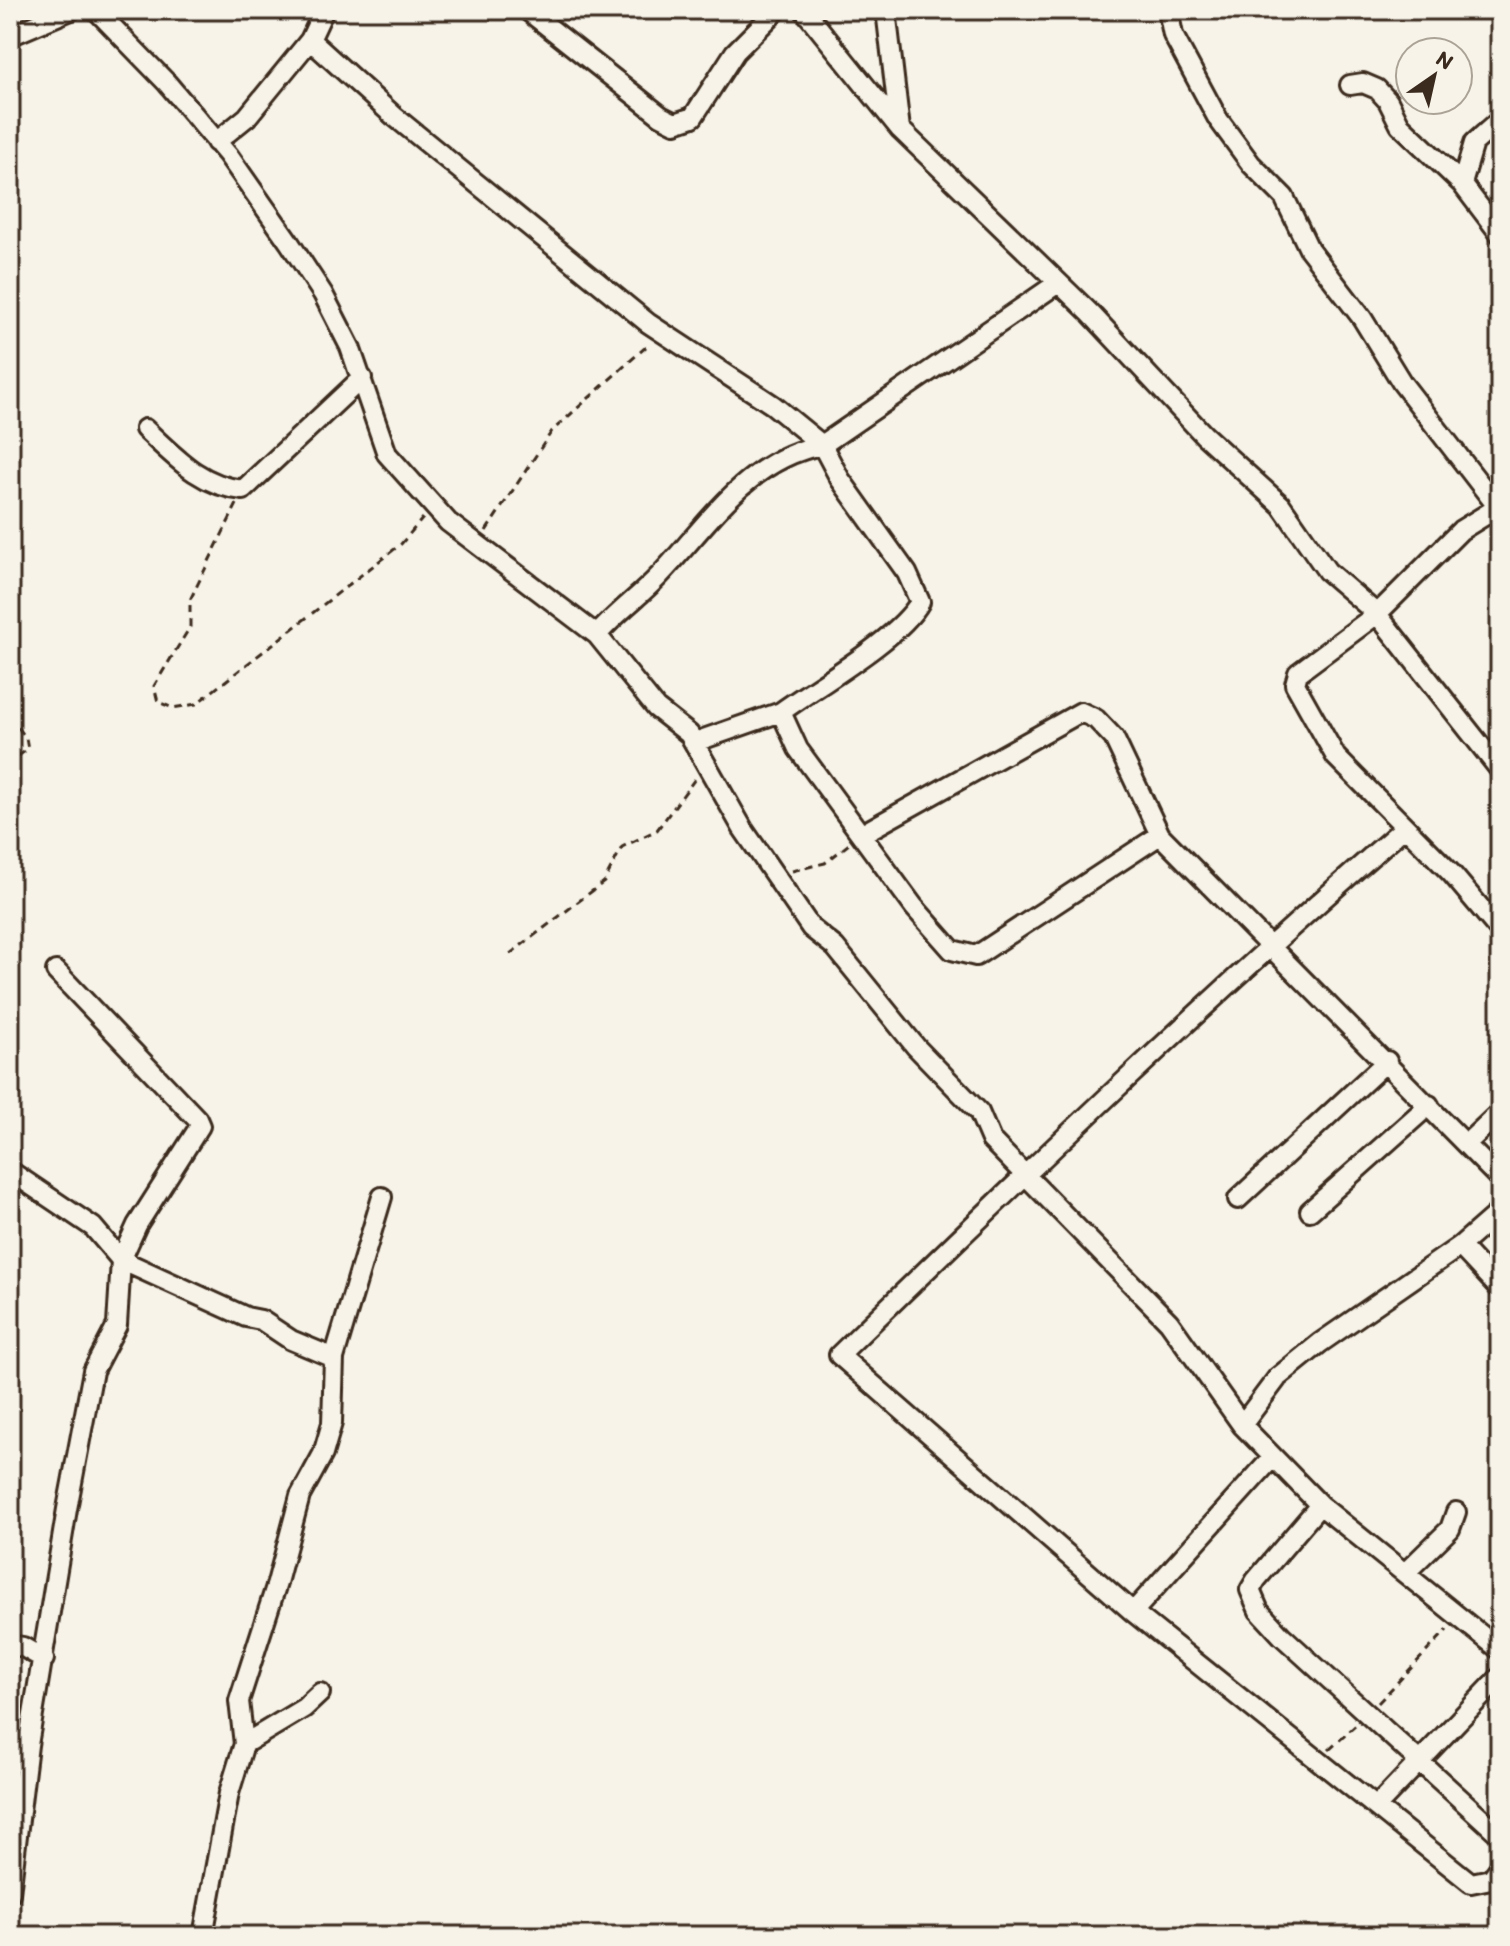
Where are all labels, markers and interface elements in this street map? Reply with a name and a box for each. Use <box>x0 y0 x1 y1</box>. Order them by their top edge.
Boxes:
north arrow <box>1394 36 1474 116</box>
text: N <box>1431 44 1459 75</box>

